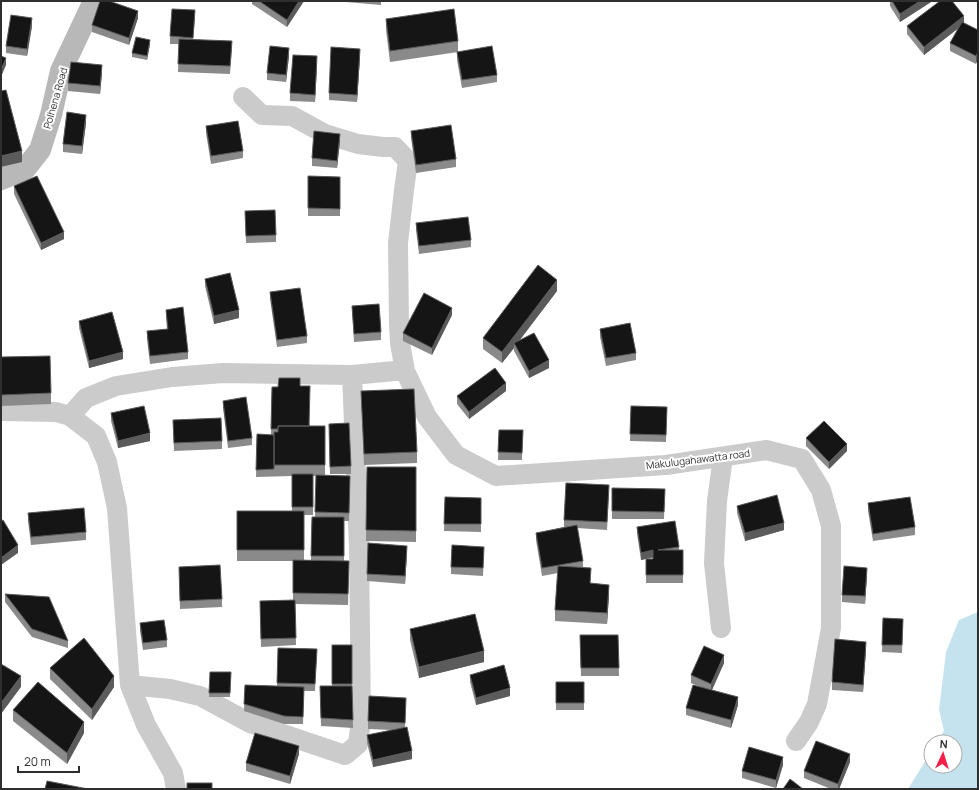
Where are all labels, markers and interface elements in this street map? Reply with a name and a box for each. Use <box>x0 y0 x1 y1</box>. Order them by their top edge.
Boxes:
street label: Polhena Road <box>40 66 70 130</box>
street label: Makulugahawatta road <box>645 446 751 472</box>
north arrow <box>923 734 963 774</box>
text: N <box>939 736 948 751</box>
scale bar <box>18 748 79 774</box>
text: 20 m <box>24 753 51 770</box>

